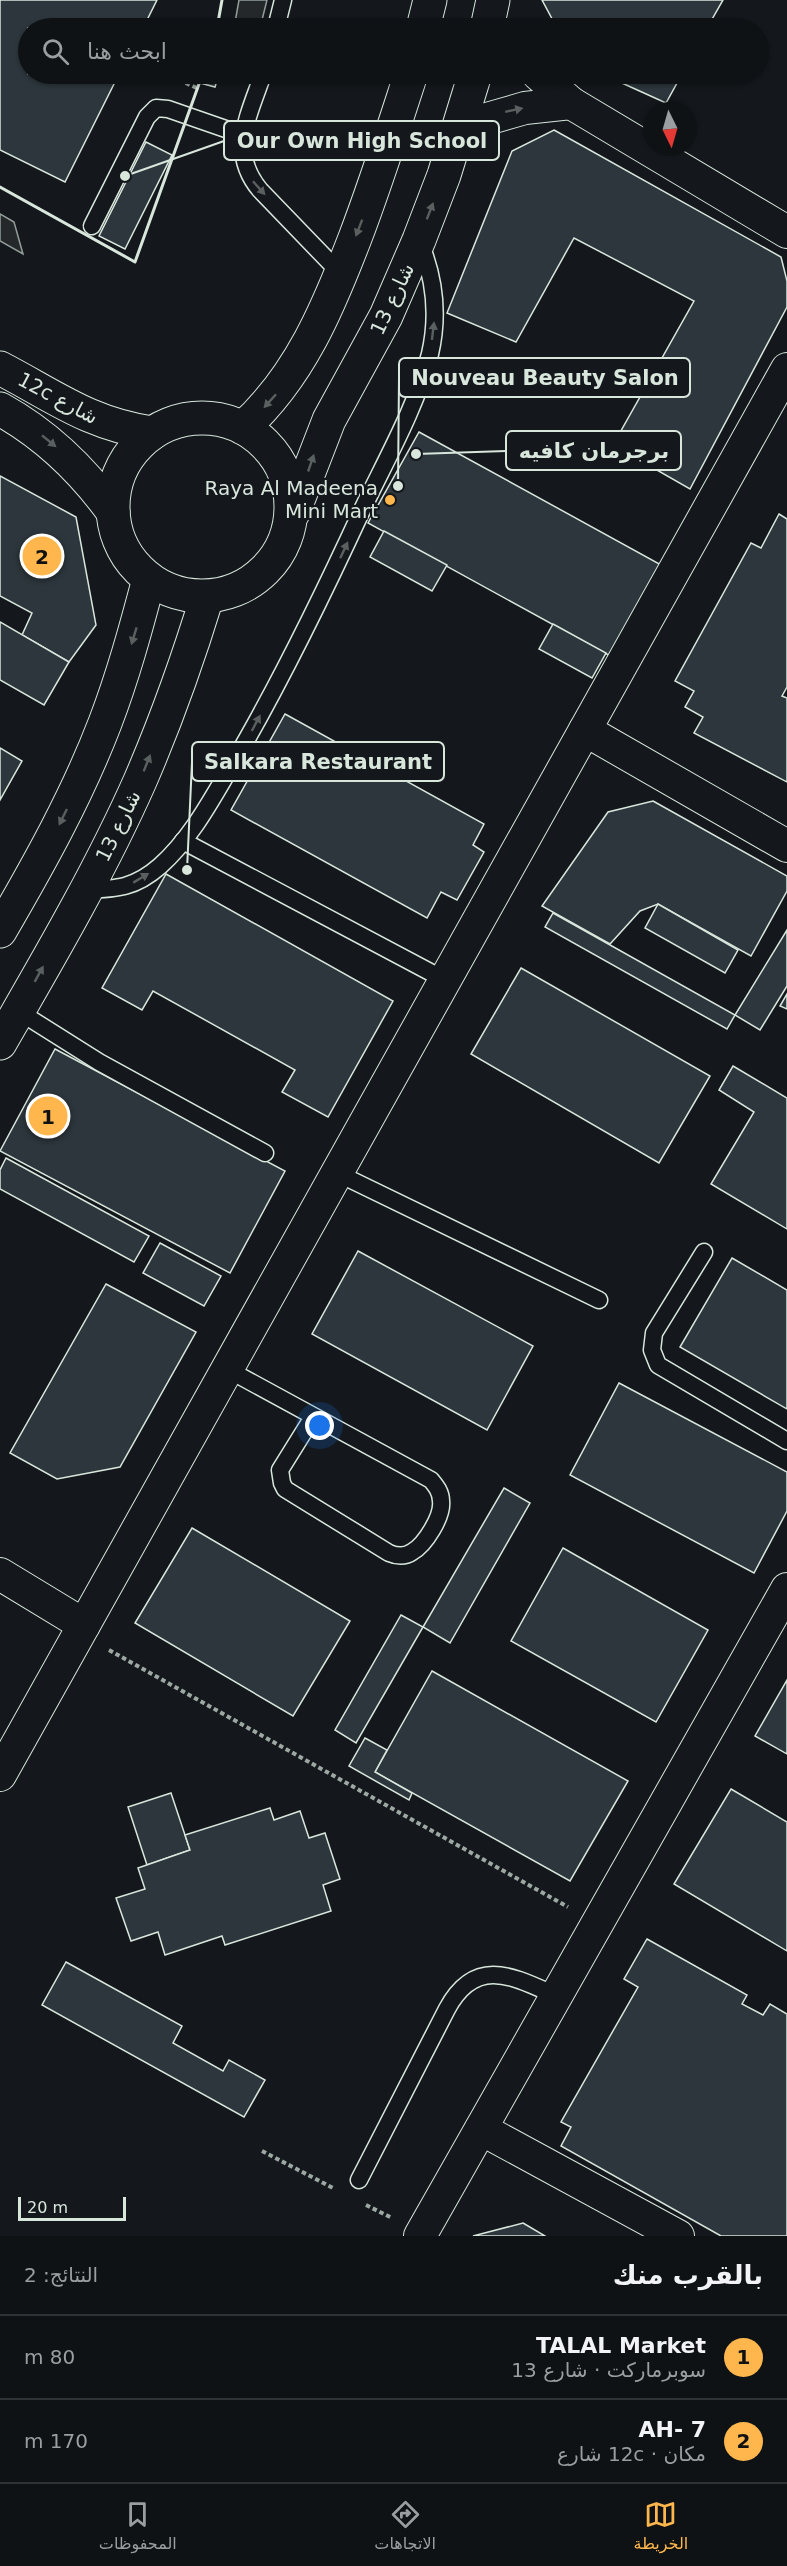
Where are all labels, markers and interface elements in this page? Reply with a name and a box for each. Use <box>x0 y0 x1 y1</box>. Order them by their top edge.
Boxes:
search box <box>18 18 769 84</box>
icon: search <box>39 35 72 68</box>
text: ابحث هنا <box>87 39 167 64</box>
north arrow <box>643 102 697 156</box>
one-way arrow <box>505 105 524 114</box>
callout: Our Own High School <box>224 121 499 160</box>
text: Our Own High School <box>237 129 487 153</box>
one-way arrow <box>252 180 266 195</box>
one-way arrow <box>425 201 435 219</box>
one-way arrow <box>353 220 363 238</box>
street label: شارع 13 <box>365 259 419 339</box>
one-way arrow <box>429 322 438 341</box>
callout: Nouveau Beauty Salon <box>399 358 690 397</box>
text: Nouveau Beauty Salon <box>411 366 679 390</box>
street label: 12c شارع <box>14 367 102 429</box>
one-way arrow <box>264 393 277 408</box>
callout: برجرمان كافيه <box>506 431 681 470</box>
one-way arrow <box>41 435 57 448</box>
text: برجرمان كافيه <box>519 439 669 463</box>
one-way arrow <box>307 453 317 471</box>
place label: Raya Al Madeena Mini Mart <box>204 476 378 523</box>
marker: Raya Al Madeena Mini Mart <box>383 493 397 507</box>
pin: 2 <box>22 534 62 578</box>
one-way arrow <box>339 541 348 558</box>
one-way arrow <box>129 627 138 645</box>
one-way arrow <box>251 715 261 732</box>
callout: Salkara Restaurant <box>192 742 444 781</box>
text: Salkara Restaurant <box>204 750 432 774</box>
one-way arrow <box>143 754 152 772</box>
street label: شارع 13 <box>90 786 146 866</box>
one-way arrow <box>58 808 67 825</box>
one-way arrow <box>133 873 149 884</box>
one-way arrow <box>34 965 44 982</box>
pin: 1 <box>28 1094 68 1138</box>
your location <box>305 1411 334 1440</box>
scale bar <box>18 2194 126 2222</box>
text: 20 m <box>27 2198 68 2217</box>
text: بالقرب منك <box>613 2260 763 2290</box>
text: النتائج: 2 <box>24 2263 98 2287</box>
text: TALAL Market <box>536 2333 706 2358</box>
text: 80 m <box>24 2345 75 2369</box>
text: 1 <box>737 2345 750 2369</box>
text: سوبرماركت · شارع 13 <box>511 2358 706 2382</box>
text: AH- 7 <box>638 2417 706 2442</box>
text: 170 m <box>24 2429 88 2453</box>
text: 2 <box>737 2429 750 2453</box>
text: مكان · 12c شارع <box>557 2442 706 2466</box>
tab: المحفوظات <box>99 2498 177 2553</box>
tab: الاتجاهات <box>374 2498 436 2553</box>
tab: الخريطة <box>634 2498 688 2553</box>

